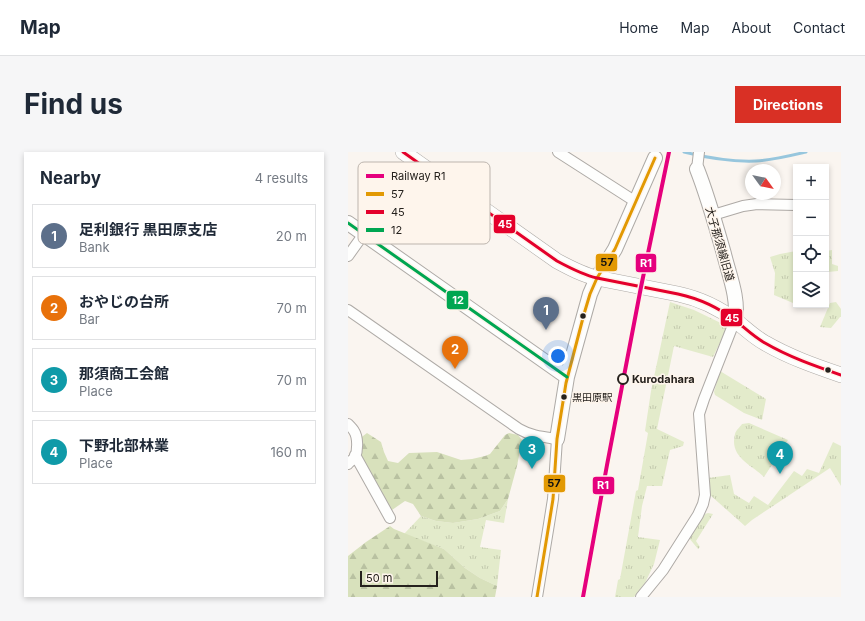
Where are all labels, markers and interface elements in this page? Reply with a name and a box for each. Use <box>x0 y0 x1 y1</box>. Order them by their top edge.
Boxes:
text: Map <box>20 16 61 39</box>
text: Home <box>619 19 658 36</box>
text: Map <box>680 19 710 36</box>
text: About <box>732 19 771 36</box>
text: Contact <box>793 19 845 36</box>
button: Directions <box>735 86 841 123</box>
text: Find us <box>24 87 123 121</box>
legend <box>358 162 490 244</box>
north arrow <box>745 164 781 200</box>
map controls <box>793 164 829 308</box>
button: + <box>793 164 829 200</box>
text: Nearby <box>40 168 101 188</box>
text: Railway R1 <box>391 169 445 183</box>
text: 4 results <box>255 170 308 186</box>
text: 57 <box>391 187 404 201</box>
button: − <box>793 200 829 236</box>
text: 45 <box>391 205 405 219</box>
street label: 大子那須線旧道 <box>703 205 737 283</box>
line badge: 45 <box>493 214 516 234</box>
text: 45 <box>498 217 512 231</box>
text: 足利銀行 黒田原支店 <box>79 220 218 239</box>
text: 12 <box>391 223 402 237</box>
text: 1 <box>51 228 57 244</box>
text: 20 m <box>276 228 307 244</box>
button: locate <box>793 236 829 272</box>
text: Bank <box>79 239 110 255</box>
line badge: 57 <box>595 253 618 272</box>
line badge: R1 <box>635 253 657 273</box>
text: 57 <box>600 255 614 269</box>
text: R1 <box>640 256 652 270</box>
button: layers <box>793 272 829 308</box>
line badge: 12 <box>446 290 469 310</box>
text: おやじの台所 <box>79 292 169 311</box>
text: 12 <box>452 293 464 307</box>
pin: 1 <box>533 297 559 330</box>
text: 2 <box>50 300 58 316</box>
text: 70 m <box>277 300 307 316</box>
line badge: 45 <box>720 308 743 327</box>
text: Bar <box>79 311 100 327</box>
unlabelled marker <box>578 311 588 321</box>
text: 45 <box>725 311 739 325</box>
pin: 2 <box>442 336 468 369</box>
your location <box>548 346 568 366</box>
text: 那須商工会館 <box>79 364 169 383</box>
unlabelled marker <box>823 365 833 375</box>
text: 3 <box>50 372 58 388</box>
text: 70 m <box>277 372 307 388</box>
place label: Kurodahara <box>632 372 695 386</box>
marker: Kurodahara <box>617 373 629 385</box>
text: Place <box>79 383 113 399</box>
place label: 黒田原駅 <box>572 391 613 403</box>
marker: 黒田原駅 <box>559 392 569 402</box>
text: 下野北部林業 <box>79 436 169 455</box>
pin: 3 <box>519 436 545 469</box>
pin: 4 <box>767 441 793 474</box>
text: 4 <box>50 444 58 460</box>
text: 160 m <box>270 444 307 460</box>
text: Place <box>79 455 113 471</box>
line badge: 57 <box>543 474 566 493</box>
text: 57 <box>547 476 561 490</box>
line badge: R1 <box>592 476 615 495</box>
text: R1 <box>597 478 609 492</box>
scale bar <box>360 569 438 588</box>
text: 50 m <box>366 571 392 585</box>

